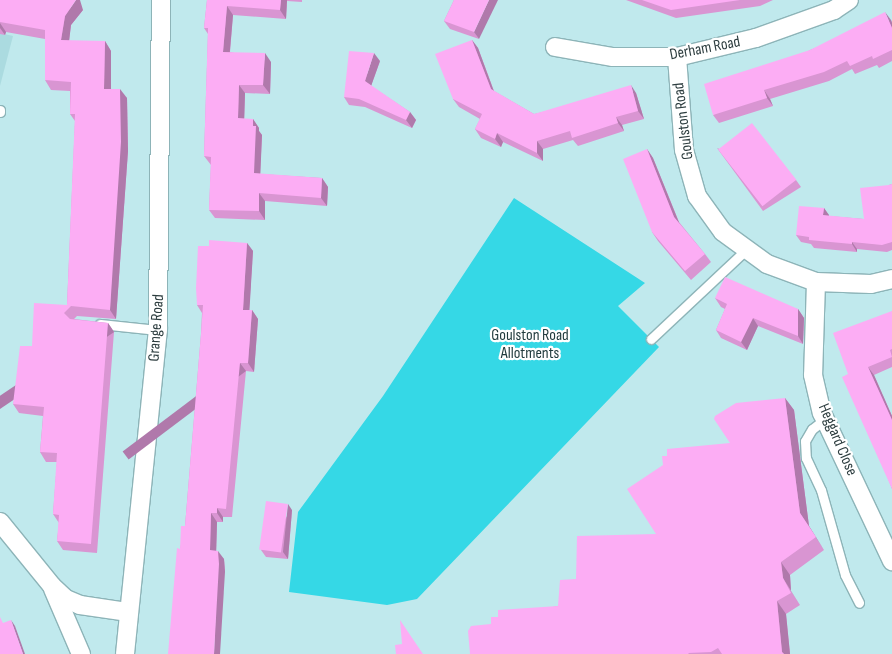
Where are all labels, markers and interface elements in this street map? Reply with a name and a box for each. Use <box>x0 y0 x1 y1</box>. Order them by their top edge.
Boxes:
street label: Derham Road <box>668 33 742 65</box>
street label: Goulston Road <box>670 81 698 161</box>
street label: Grange Road <box>145 294 169 362</box>
park label: Goulston Road Allotments <box>491 326 569 364</box>
street label: Heggard Close <box>813 401 861 479</box>

